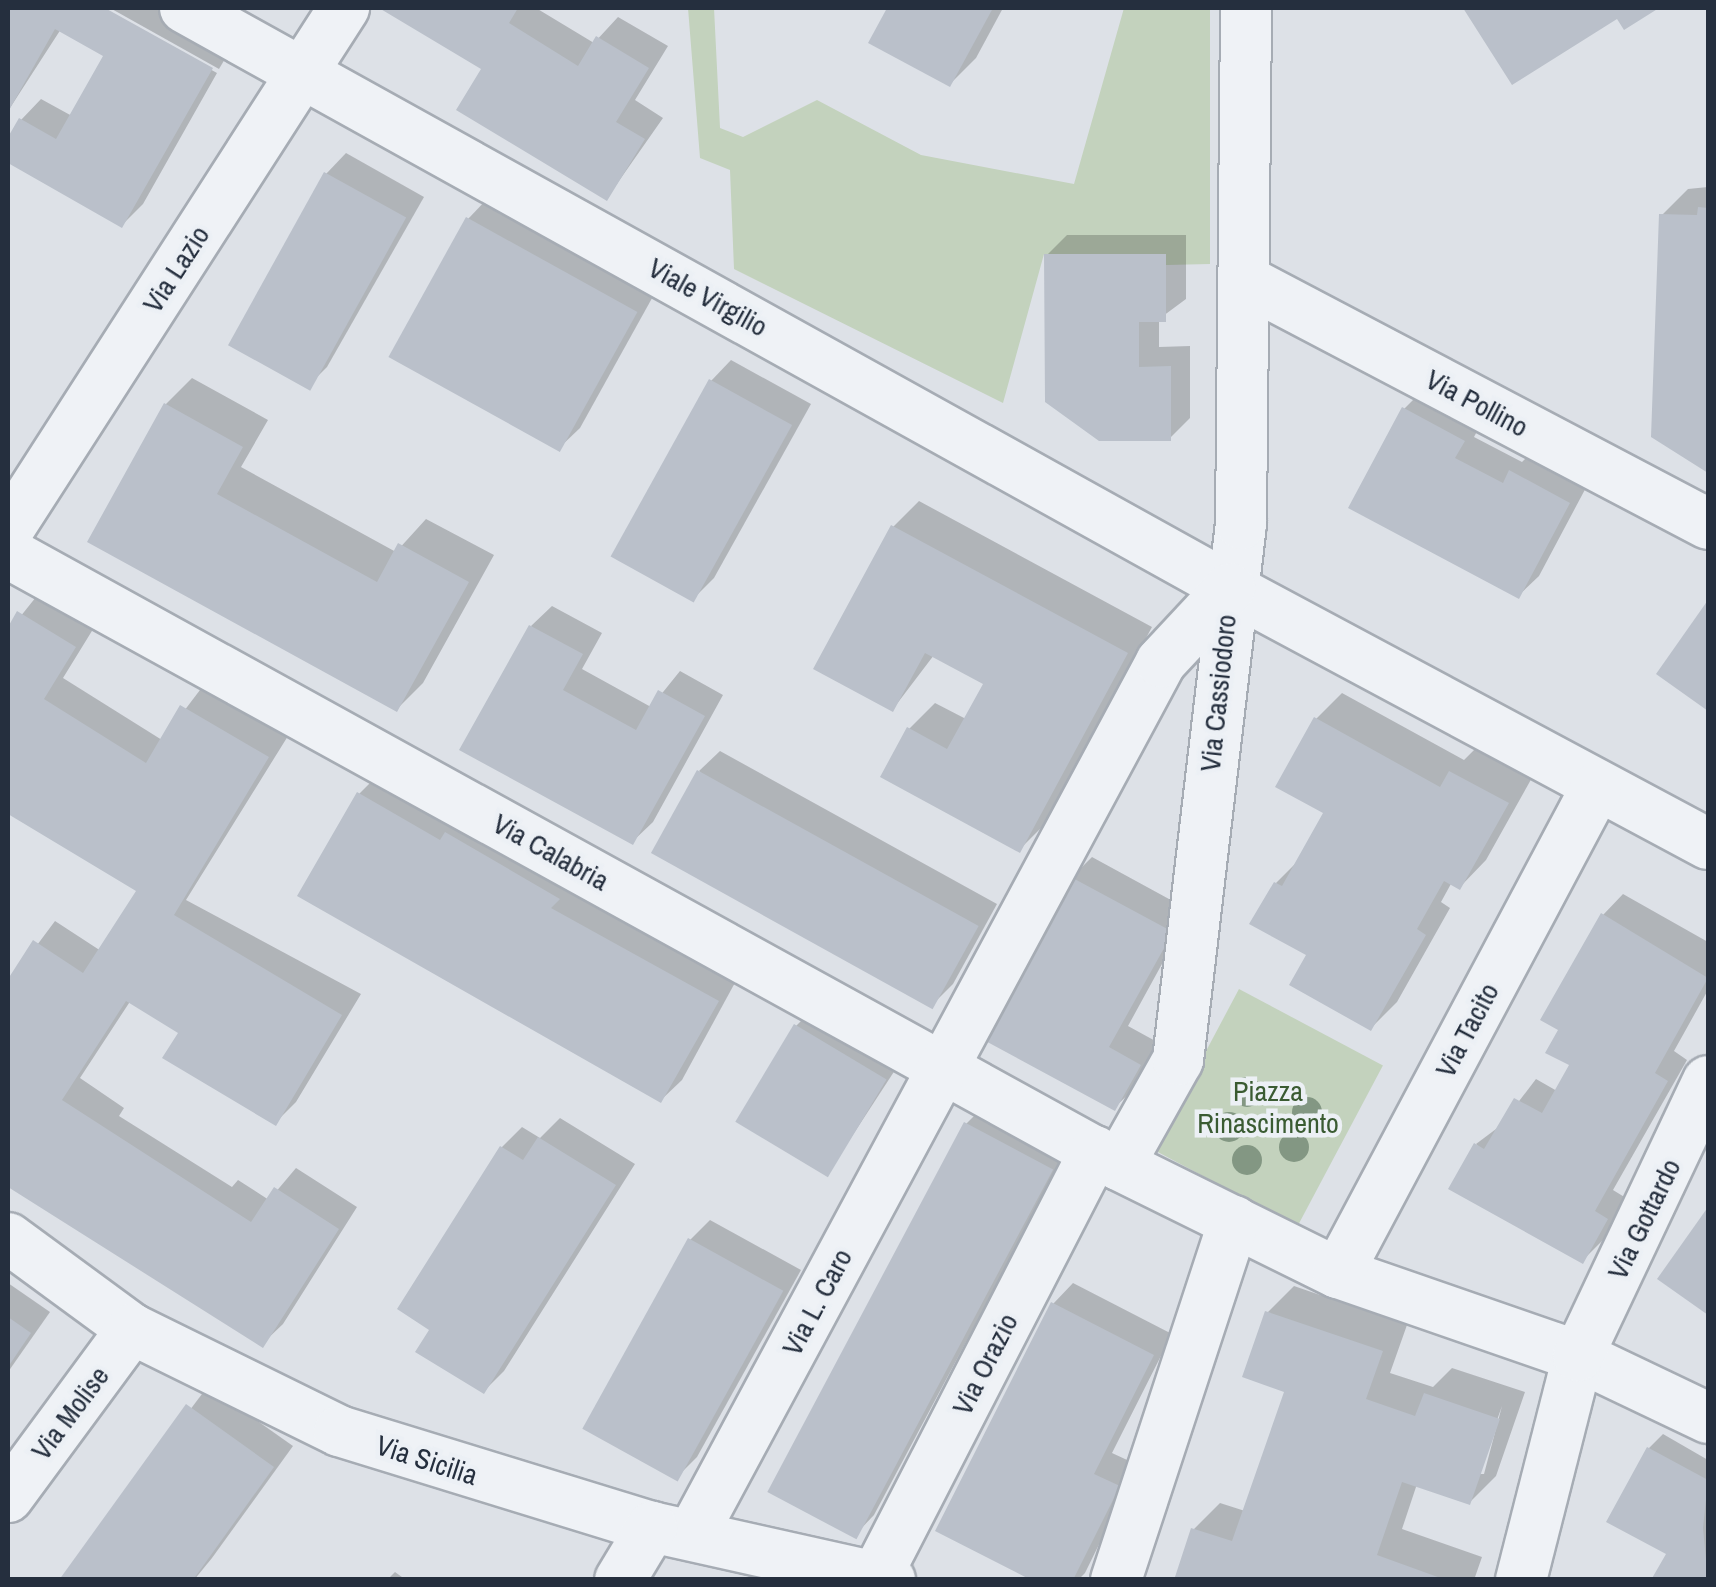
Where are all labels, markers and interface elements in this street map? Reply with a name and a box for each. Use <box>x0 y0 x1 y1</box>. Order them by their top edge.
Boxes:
street label: Via Lazio <box>136 219 216 319</box>
street label: Viale Virgilio <box>643 251 773 343</box>
street label: Via Pollino <box>1420 362 1534 444</box>
street label: Via Cassiodoro <box>1193 613 1243 773</box>
street label: Via Calabria <box>487 806 615 898</box>
street label: Via Tacito <box>1428 977 1506 1083</box>
park label: Piazza Rinascimento <box>1197 1074 1339 1140</box>
street label: Via Gottardo <box>1600 1153 1688 1285</box>
street label: Via L. Caro <box>775 1243 859 1361</box>
street label: Via Orazio <box>945 1308 1025 1420</box>
street label: Via Molise <box>24 1360 116 1466</box>
street label: Via Sicilia <box>372 1428 482 1492</box>

